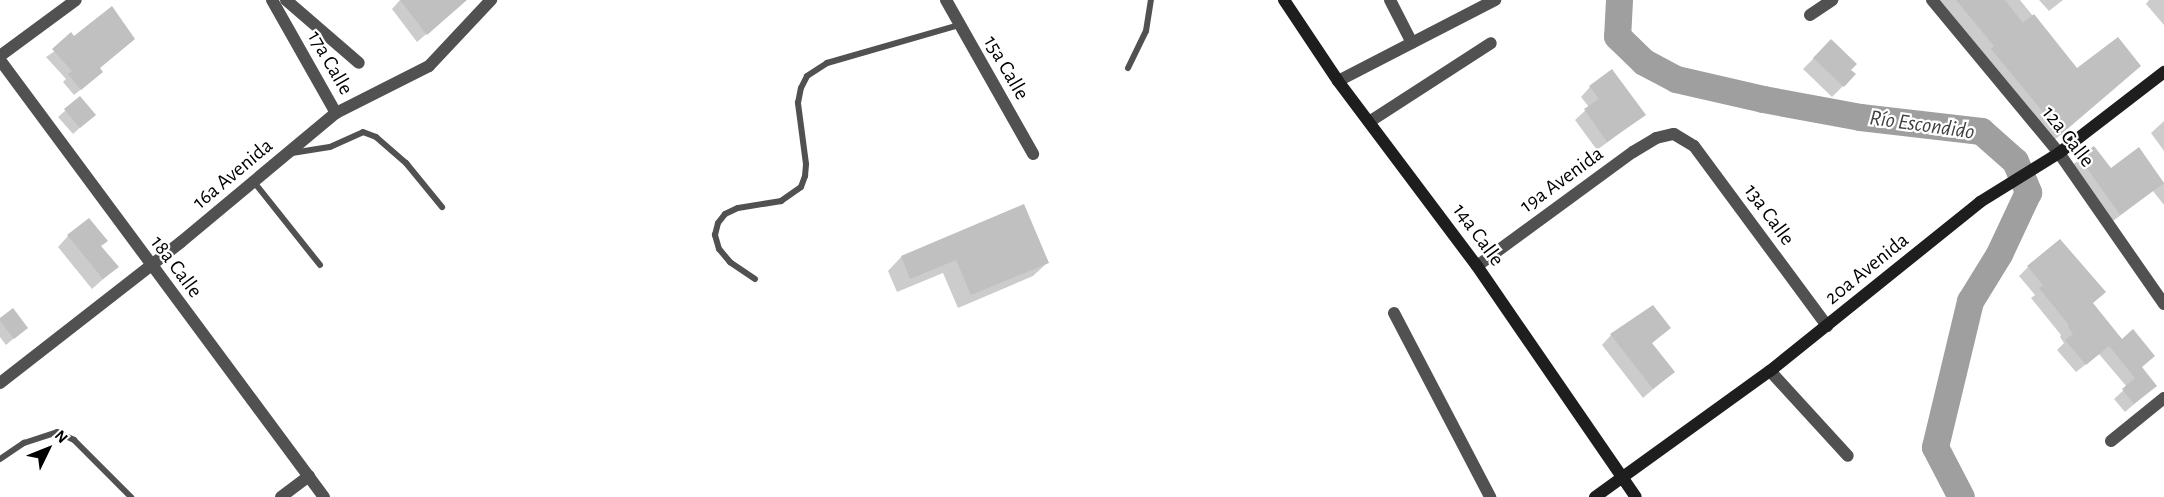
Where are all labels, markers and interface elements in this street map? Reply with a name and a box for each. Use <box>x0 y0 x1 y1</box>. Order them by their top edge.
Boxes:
street label: 17a Calle <box>302 26 358 100</box>
street label: 15a Calle <box>978 31 1034 105</box>
street label: 12a Calle <box>2036 101 2100 173</box>
water label: Río Escondido <box>1868 105 1976 145</box>
street label: 16a Avenida <box>188 133 278 215</box>
street label: 19a Avenida <box>1515 141 1609 219</box>
street label: 13a Calle <box>1738 179 1800 251</box>
street label: 14a Calle <box>1447 199 1509 271</box>
street label: 20a Avenida <box>1820 228 1914 310</box>
street label: 18a Calle <box>145 231 207 303</box>
north arrow <box>18 419 78 479</box>
text: N <box>52 427 71 446</box>

